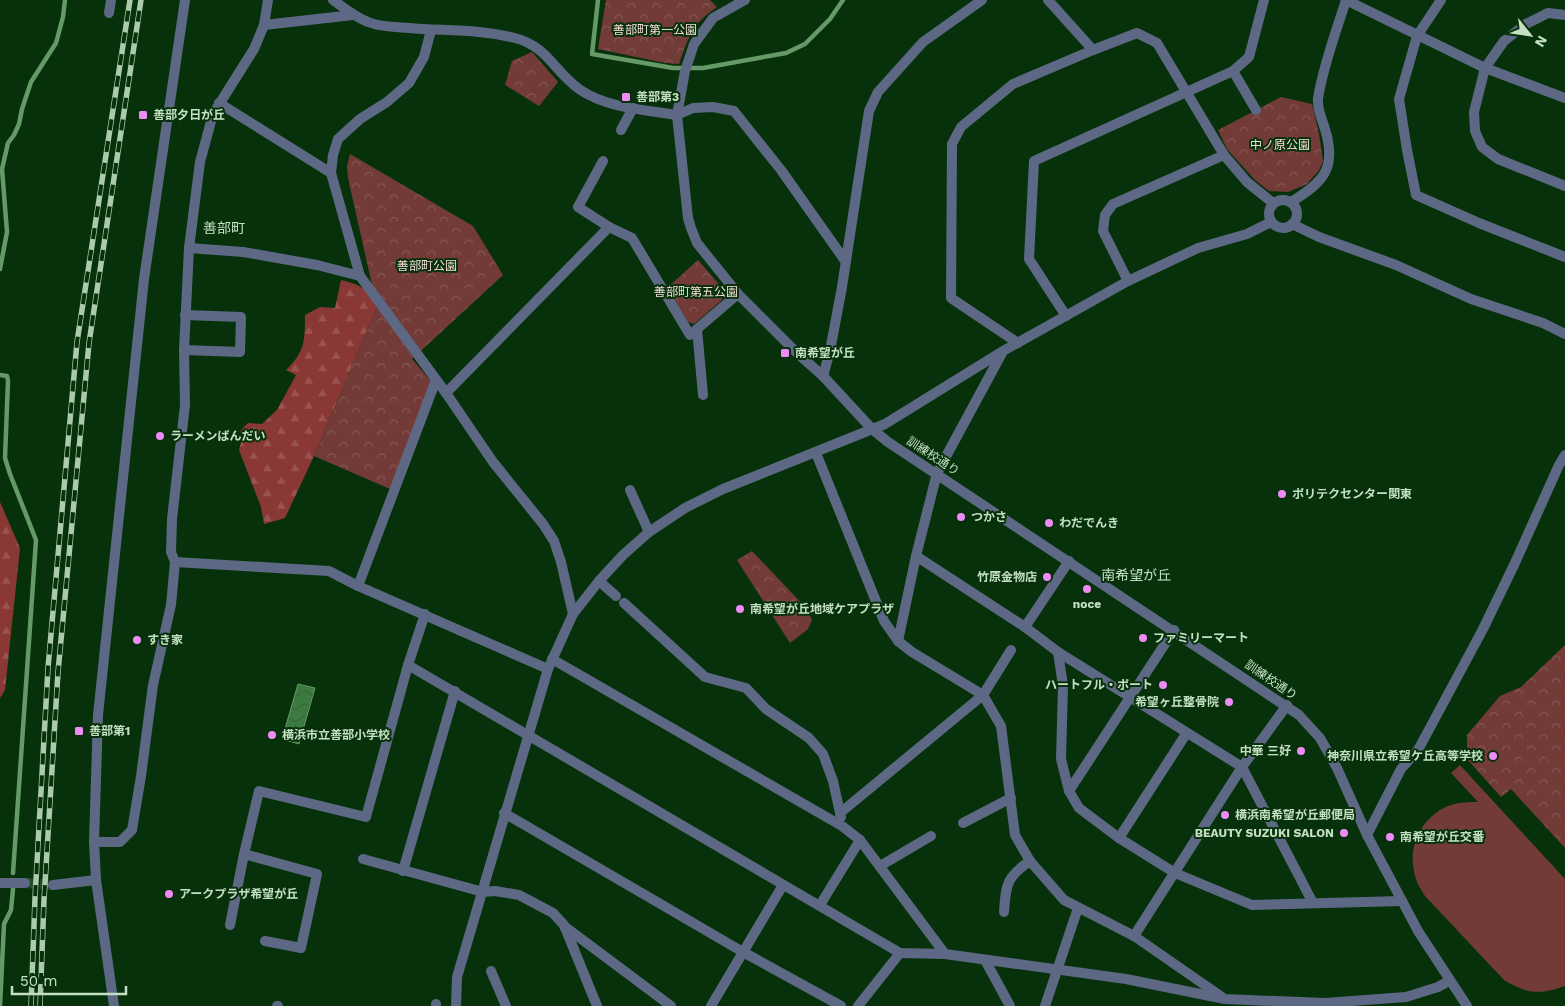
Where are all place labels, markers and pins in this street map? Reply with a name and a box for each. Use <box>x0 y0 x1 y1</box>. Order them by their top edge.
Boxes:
place label: 善部第3 <box>636 90 679 104</box>
marker: 善部第3 <box>620 91 632 103</box>
place label: 善部夕日が丘 <box>153 108 225 122</box>
marker: 善部夕日が丘 <box>137 109 149 121</box>
place label: 南希望が丘 <box>795 346 855 360</box>
marker: 南希望が丘 <box>779 347 791 359</box>
place label: ラーメンばんだい <box>170 429 266 443</box>
marker: ラーメンばんだい <box>154 430 166 442</box>
place label: ポリテクセンター関東 <box>1292 487 1412 501</box>
marker: ポリテクセンター関東 <box>1276 488 1288 500</box>
place label: つかさ <box>971 510 1007 524</box>
marker: つかさ <box>955 511 967 523</box>
place label: わだでんき <box>1059 516 1119 530</box>
marker: わだでんき <box>1043 517 1055 529</box>
place label: 竹原金物店 <box>977 570 1037 584</box>
marker: 竹原金物店 <box>1041 571 1053 583</box>
marker: noce <box>1081 583 1093 595</box>
place label: noce <box>1073 597 1101 611</box>
place label: 南希望が丘地域ケアプラザ <box>750 602 894 616</box>
marker: 南希望が丘地域ケアプラザ <box>734 603 746 615</box>
place label: ファミリーマート <box>1153 631 1249 645</box>
marker: ファミリーマート <box>1137 632 1149 644</box>
place label: すき家 <box>147 633 183 647</box>
marker: すき家 <box>131 634 143 646</box>
place label: ハートフル・ポート <box>1045 678 1153 692</box>
marker: ハートフル・ポート <box>1157 679 1169 691</box>
place label: 希望ヶ丘整骨院 <box>1135 695 1219 709</box>
marker: 希望ヶ丘整骨院 <box>1223 696 1235 708</box>
place label: 善部第1 <box>89 724 130 738</box>
marker: 善部第1 <box>73 725 85 737</box>
place label: 横浜市立善部小学校 <box>282 728 390 742</box>
marker: 横浜市立善部小学校 <box>266 729 278 741</box>
place label: 中華 三好 <box>1240 744 1291 758</box>
marker: 中華 三好 <box>1295 745 1307 757</box>
place label: 神奈川県立希望ケ丘高等学校 <box>1327 749 1483 763</box>
marker: 神奈川県立希望ケ丘高等学校 <box>1487 750 1499 762</box>
place label: 横浜南希望が丘郵便局 <box>1235 808 1355 822</box>
marker: 横浜南希望が丘郵便局 <box>1219 809 1231 821</box>
place label: BEAUTY SUZUKI SALON <box>1195 826 1334 840</box>
marker: BEAUTY SUZUKI SALON <box>1338 827 1350 839</box>
place label: 南希望が丘交番 <box>1400 830 1485 844</box>
marker: 南希望が丘交番 <box>1384 831 1396 843</box>
place label: アークプラザ希望が丘 <box>179 887 298 901</box>
marker: アークプラザ希望が丘 <box>163 888 175 900</box>

